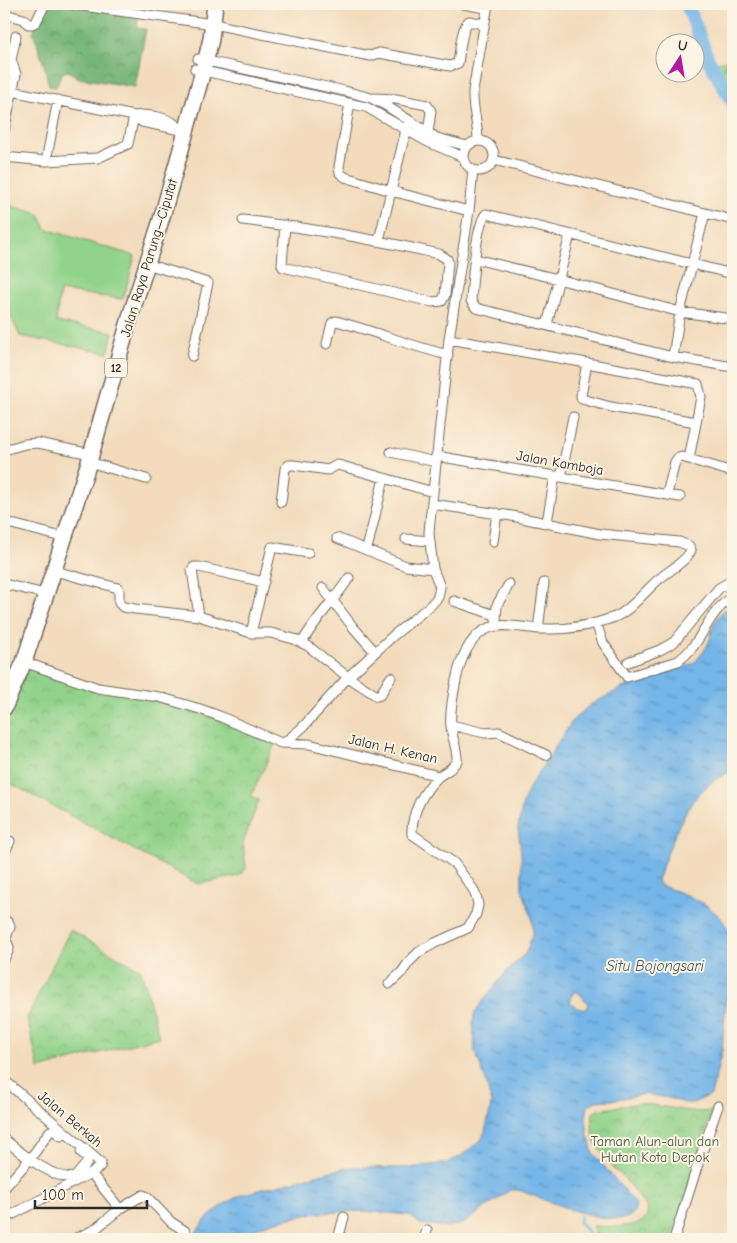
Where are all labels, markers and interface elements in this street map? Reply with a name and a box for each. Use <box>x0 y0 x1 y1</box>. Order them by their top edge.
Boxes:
north arrow <box>654 32 704 82</box>
text: U <box>676 36 689 55</box>
street label: Jalan Raya Parung—Ciputat <box>117 176 182 339</box>
road number: 12 <box>105 358 127 378</box>
street label: Jalan Kamboja <box>515 447 605 479</box>
street label: Jalan H. Kenan <box>347 731 439 767</box>
water label: Situ Bojongsari <box>606 957 704 975</box>
street label: Jalan Berkah <box>34 1087 106 1151</box>
park label: Taman Alun-alun dan Hutan Kota Depok <box>591 1133 719 1166</box>
scale bar <box>35 1178 148 1210</box>
text: 100 m <box>42 1186 84 1204</box>

